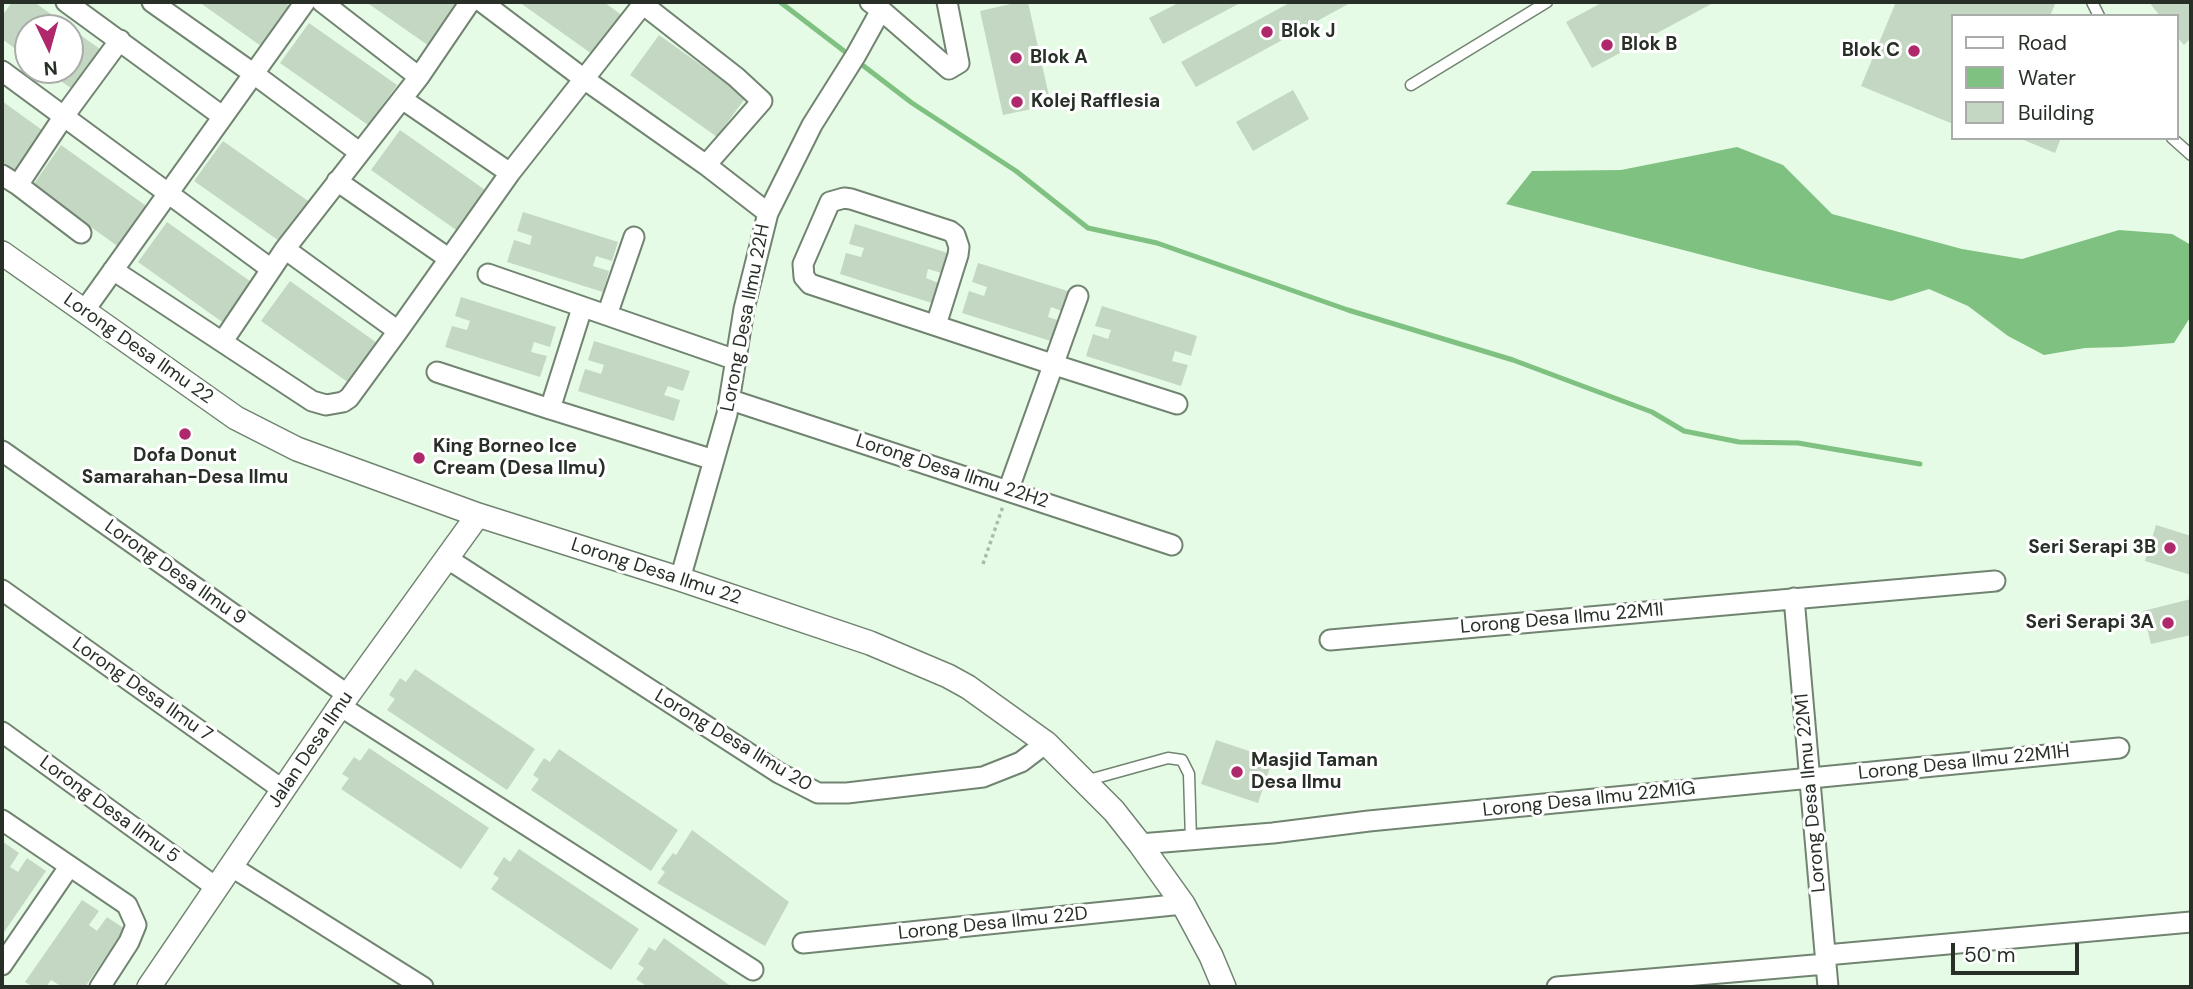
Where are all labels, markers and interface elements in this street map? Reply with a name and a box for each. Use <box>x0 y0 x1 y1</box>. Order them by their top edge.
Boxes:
north arrow <box>14 14 84 84</box>
legend <box>1952 14 2179 140</box>
place label: Blok J <box>1281 21 1336 43</box>
marker: Blok J <box>1259 24 1275 40</box>
text: Road <box>2018 29 2067 57</box>
place label: Blok B <box>1621 34 1677 56</box>
marker: Blok B <box>1599 37 1615 53</box>
place label: Blok C <box>1842 40 1900 62</box>
marker: Blok C <box>1906 43 1922 59</box>
place label: Blok A <box>1030 47 1088 69</box>
marker: Blok A <box>1008 50 1024 66</box>
text: N <box>43 55 59 81</box>
text: Water <box>2018 64 2076 92</box>
place label: Kolej Rafflesia <box>1031 91 1160 113</box>
marker: Kolej Rafflesia <box>1009 94 1025 110</box>
text: Building <box>2018 99 2094 127</box>
street label: Lorong Desa Ilmu 22H <box>717 222 775 414</box>
street label: Lorong Desa Ilmu 22 <box>59 289 217 409</box>
marker: Dofa Donut Samarahan-Desa Ilmu <box>177 426 193 442</box>
street label: Lorong Desa Ilmu 22H2 <box>853 430 1051 514</box>
place label: King Borneo Ice Cream (Desa Ilmu) <box>433 436 605 480</box>
place label: Dofa Donut Samarahan-Desa Ilmu <box>82 445 288 489</box>
marker: King Borneo Ice Cream (Desa Ilmu) <box>411 450 427 466</box>
street label: Lorong Desa Ilmu 9 <box>100 516 250 630</box>
street label: Lorong Desa Ilmu 22 <box>568 534 744 610</box>
place label: Seri Serapi 3B <box>2028 537 2156 559</box>
marker: Seri Serapi 3B <box>2162 540 2178 556</box>
street label: Lorong Desa Ilmu 22M1I <box>1459 599 1665 639</box>
place label: Seri Serapi 3A <box>2025 612 2154 634</box>
marker: Seri Serapi 3A <box>2160 615 2176 631</box>
street label: Lorong Desa Ilmu 7 <box>68 633 216 747</box>
street label: Lorong Desa Ilmu 20 <box>650 685 816 797</box>
street label: Jalan Desa Ilmu <box>264 687 358 813</box>
street label: Lorong Desa Ilmu 22M1 <box>1791 693 1831 893</box>
street label: Lorong Desa Ilmu 22M1H <box>1857 741 2071 785</box>
place label: Masjid Taman Desa Ilmu <box>1251 750 1378 794</box>
street label: Lorong Desa Ilmu 5 <box>35 752 183 868</box>
marker: Masjid Taman Desa Ilmu <box>1229 764 1245 780</box>
street label: Lorong Desa Ilmu 22M1G <box>1481 777 1697 823</box>
street label: Lorong Desa Ilmu 22D <box>897 903 1089 945</box>
scale bar <box>1955 930 2083 974</box>
text: 50 m <box>1964 941 2015 969</box>

